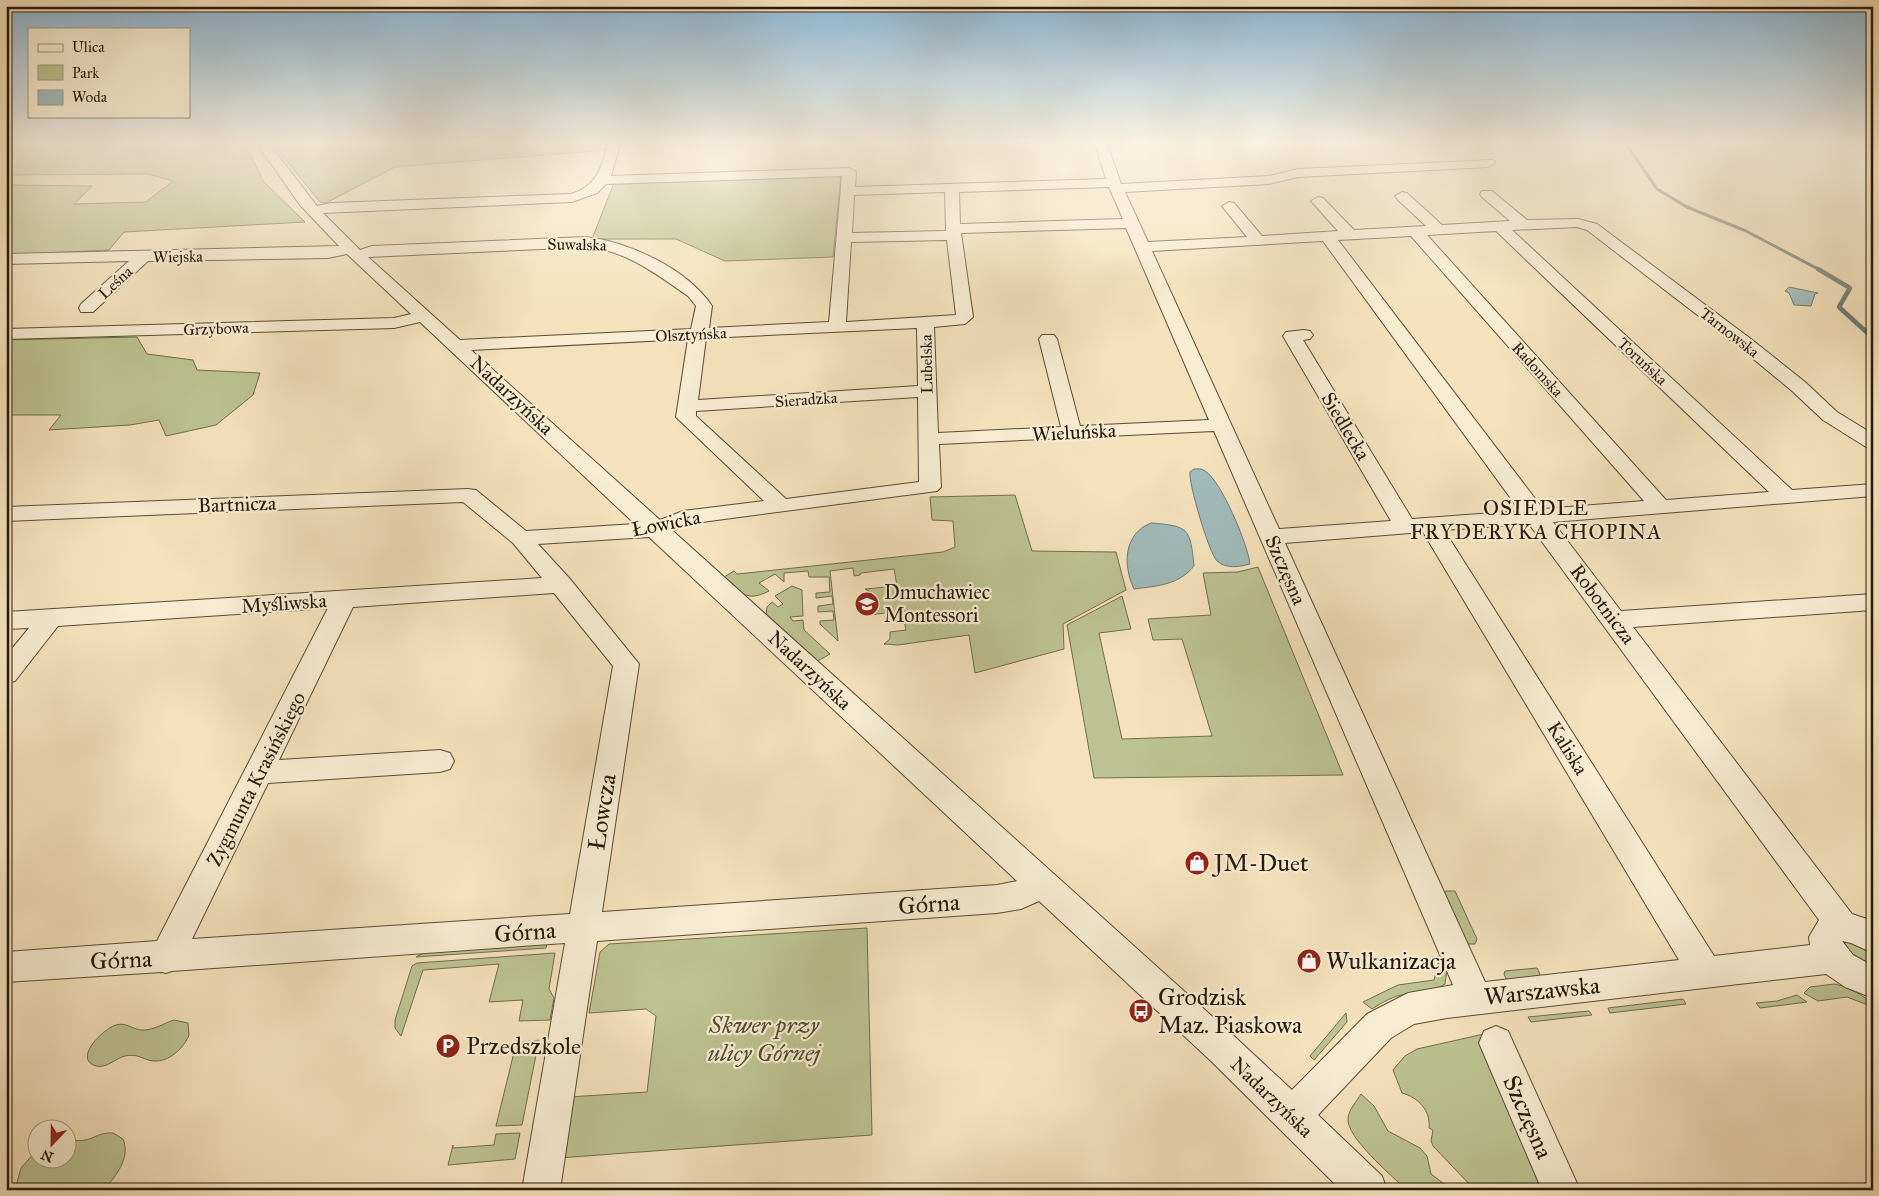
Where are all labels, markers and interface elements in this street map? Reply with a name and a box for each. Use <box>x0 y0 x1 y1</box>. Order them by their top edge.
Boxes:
legend <box>28 28 190 118</box>
text: Ulica <box>72 38 105 56</box>
text: Park <box>72 64 99 82</box>
text: Woda <box>72 88 108 106</box>
street label: Suwalska <box>547 234 607 255</box>
street label: Wiejska <box>153 247 203 266</box>
street label: Leśna <box>94 262 137 303</box>
street label: Tarnowska <box>1696 303 1763 362</box>
street label: Grzybowa <box>183 318 249 339</box>
street label: Olsztyńska <box>655 323 727 346</box>
street label: Lubelska <box>916 334 937 394</box>
street label: Toruńska <box>1614 334 1672 389</box>
street label: Radomska <box>1508 338 1567 401</box>
street label: Nadarzyńska <box>465 350 559 440</box>
street label: Sieradzka <box>774 388 838 411</box>
street label: Siedlecka <box>1316 388 1376 465</box>
street label: Wieluńska <box>1031 418 1117 446</box>
street label: Bartnicza <box>197 491 277 517</box>
district label: OSIEDLE FRYDERYKA CHOPINA <box>1410 495 1662 545</box>
street label: Łowicka <box>630 504 703 541</box>
street label: Szczęsna <box>1260 532 1312 609</box>
street label: Robotnicza <box>1565 559 1641 649</box>
place label: Dmuchawiec Montessori <box>884 580 990 627</box>
street label: Myśliwska <box>240 588 328 618</box>
school or university icon: Dmuchawiec Montessori <box>854 591 880 617</box>
street label: Nadarzyńska <box>763 625 857 715</box>
street label: Zygmunta Krasińskiego <box>202 688 311 871</box>
street label: Kaliska <box>1542 717 1594 780</box>
street label: Łowcza <box>581 771 623 852</box>
place label: JM-Duet <box>1211 848 1309 878</box>
shop icon: JM-Duet <box>1184 850 1210 876</box>
street label: Górna <box>897 887 962 921</box>
street label: Górna <box>493 915 558 949</box>
street label: Górna <box>89 943 154 977</box>
place label: Wulkanizacja <box>1326 946 1457 976</box>
shop icon: Wulkanizacja <box>1296 948 1322 974</box>
street label: Warszawska <box>1483 970 1602 1012</box>
place label: Grodzisk Maz. Piaskowa <box>1158 982 1303 1040</box>
bus stop icon: Grodzisk Maz. Piaskowa <box>1128 998 1154 1024</box>
park label: Skwer przy ulicy Górnej <box>708 1010 822 1068</box>
place label: Przedszkole <box>466 1031 581 1061</box>
parking icon: Przedszkole <box>435 1033 461 1059</box>
street label: Nadarzyńska <box>1226 1052 1319 1143</box>
street label: Szczęsna <box>1496 1071 1560 1164</box>
north arrow <box>28 1118 78 1168</box>
text: N <box>39 1145 56 1166</box>

